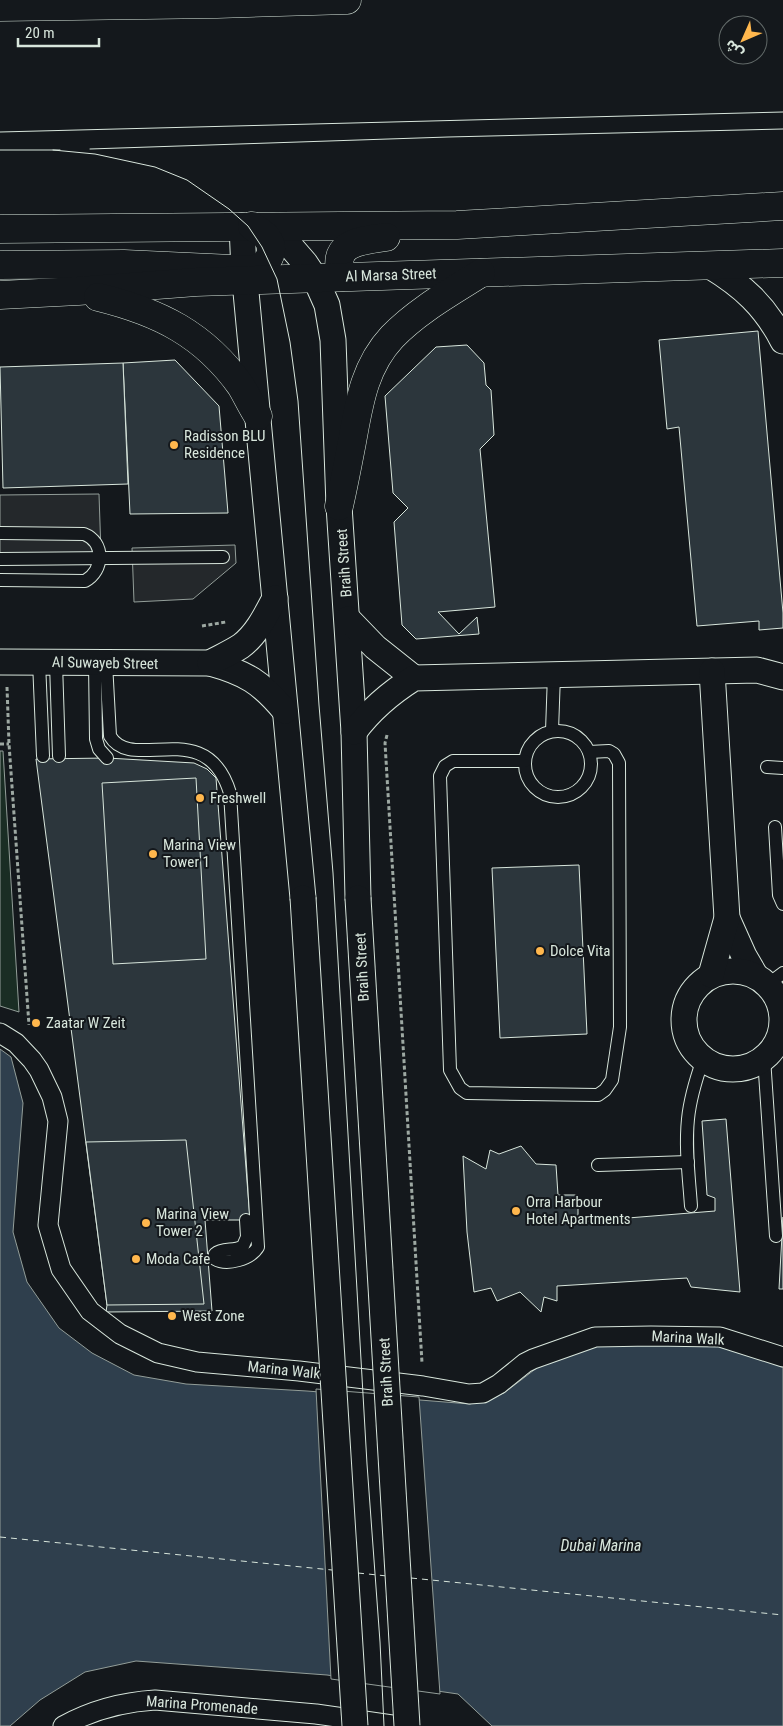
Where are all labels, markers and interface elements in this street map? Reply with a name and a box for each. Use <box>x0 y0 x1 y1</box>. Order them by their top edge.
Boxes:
scale bar <box>18 15 99 47</box>
north arrow <box>718 15 768 65</box>
text: 20 m <box>25 24 55 42</box>
text: ش <box>721 37 746 62</box>
street label: Al Marsa Street <box>345 264 437 286</box>
place label: Radisson BLU Residence <box>184 427 265 462</box>
marker: Radisson BLU Residence <box>168 439 180 451</box>
street label: Braih Street <box>333 528 355 598</box>
street label: Al Suwayeb Street <box>52 653 158 673</box>
place label: Freshwell <box>210 789 266 807</box>
marker: Freshwell <box>194 792 206 804</box>
place label: Marina View Tower 1 <box>163 836 236 871</box>
marker: Marina View Tower 1 <box>147 848 159 860</box>
street label: Braih Street <box>351 932 373 1002</box>
place label: Dolce Vita <box>550 942 610 960</box>
marker: Dolce Vita <box>534 945 546 957</box>
place label: Zaatar W Zeit <box>46 1014 125 1032</box>
marker: Zaatar W Zeit <box>30 1017 42 1029</box>
place label: Orra Harbour Hotel Apartments <box>526 1193 631 1228</box>
place label: Marina View Tower 2 <box>156 1205 229 1240</box>
marker: Orra Harbour Hotel Apartments <box>510 1205 522 1217</box>
marker: Marina View Tower 2 <box>140 1217 152 1229</box>
place label: Moda Cafe <box>146 1250 210 1268</box>
marker: Moda Cafe <box>130 1253 142 1265</box>
place label: West Zone <box>182 1307 244 1325</box>
marker: West Zone <box>166 1310 178 1322</box>
street label: Marina Walk <box>651 1327 725 1349</box>
street label: Braih Street <box>375 1337 397 1407</box>
street label: Marina Walk <box>247 1357 321 1383</box>
water label: Dubai Marina <box>560 1536 642 1555</box>
street label: Marina Promenade <box>146 1692 258 1718</box>

